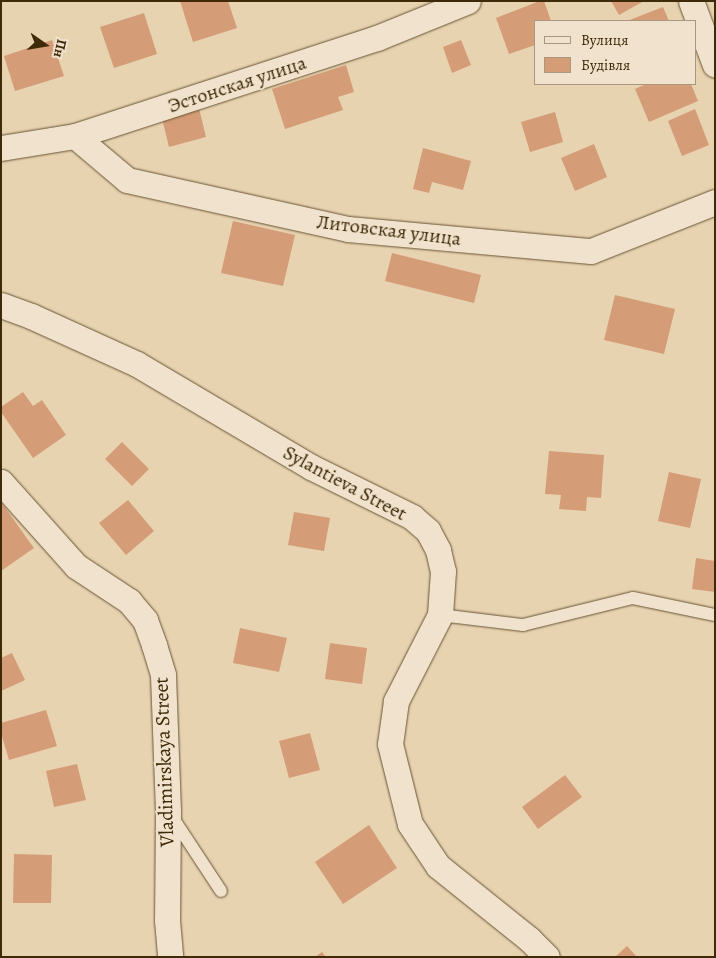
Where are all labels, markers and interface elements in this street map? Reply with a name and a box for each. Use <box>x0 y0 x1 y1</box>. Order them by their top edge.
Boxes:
north arrow <box>20 20 70 70</box>
legend <box>534 20 696 85</box>
text: Вулиця <box>581 30 628 50</box>
text: Пн <box>49 37 71 60</box>
street label: Эстонская улица <box>165 50 309 118</box>
text: Будівля <box>581 55 630 75</box>
street label: Литовская улица <box>315 209 463 251</box>
street label: Sylantieva Street <box>279 440 411 526</box>
street label: Vladimirskaya Street <box>149 677 179 847</box>

